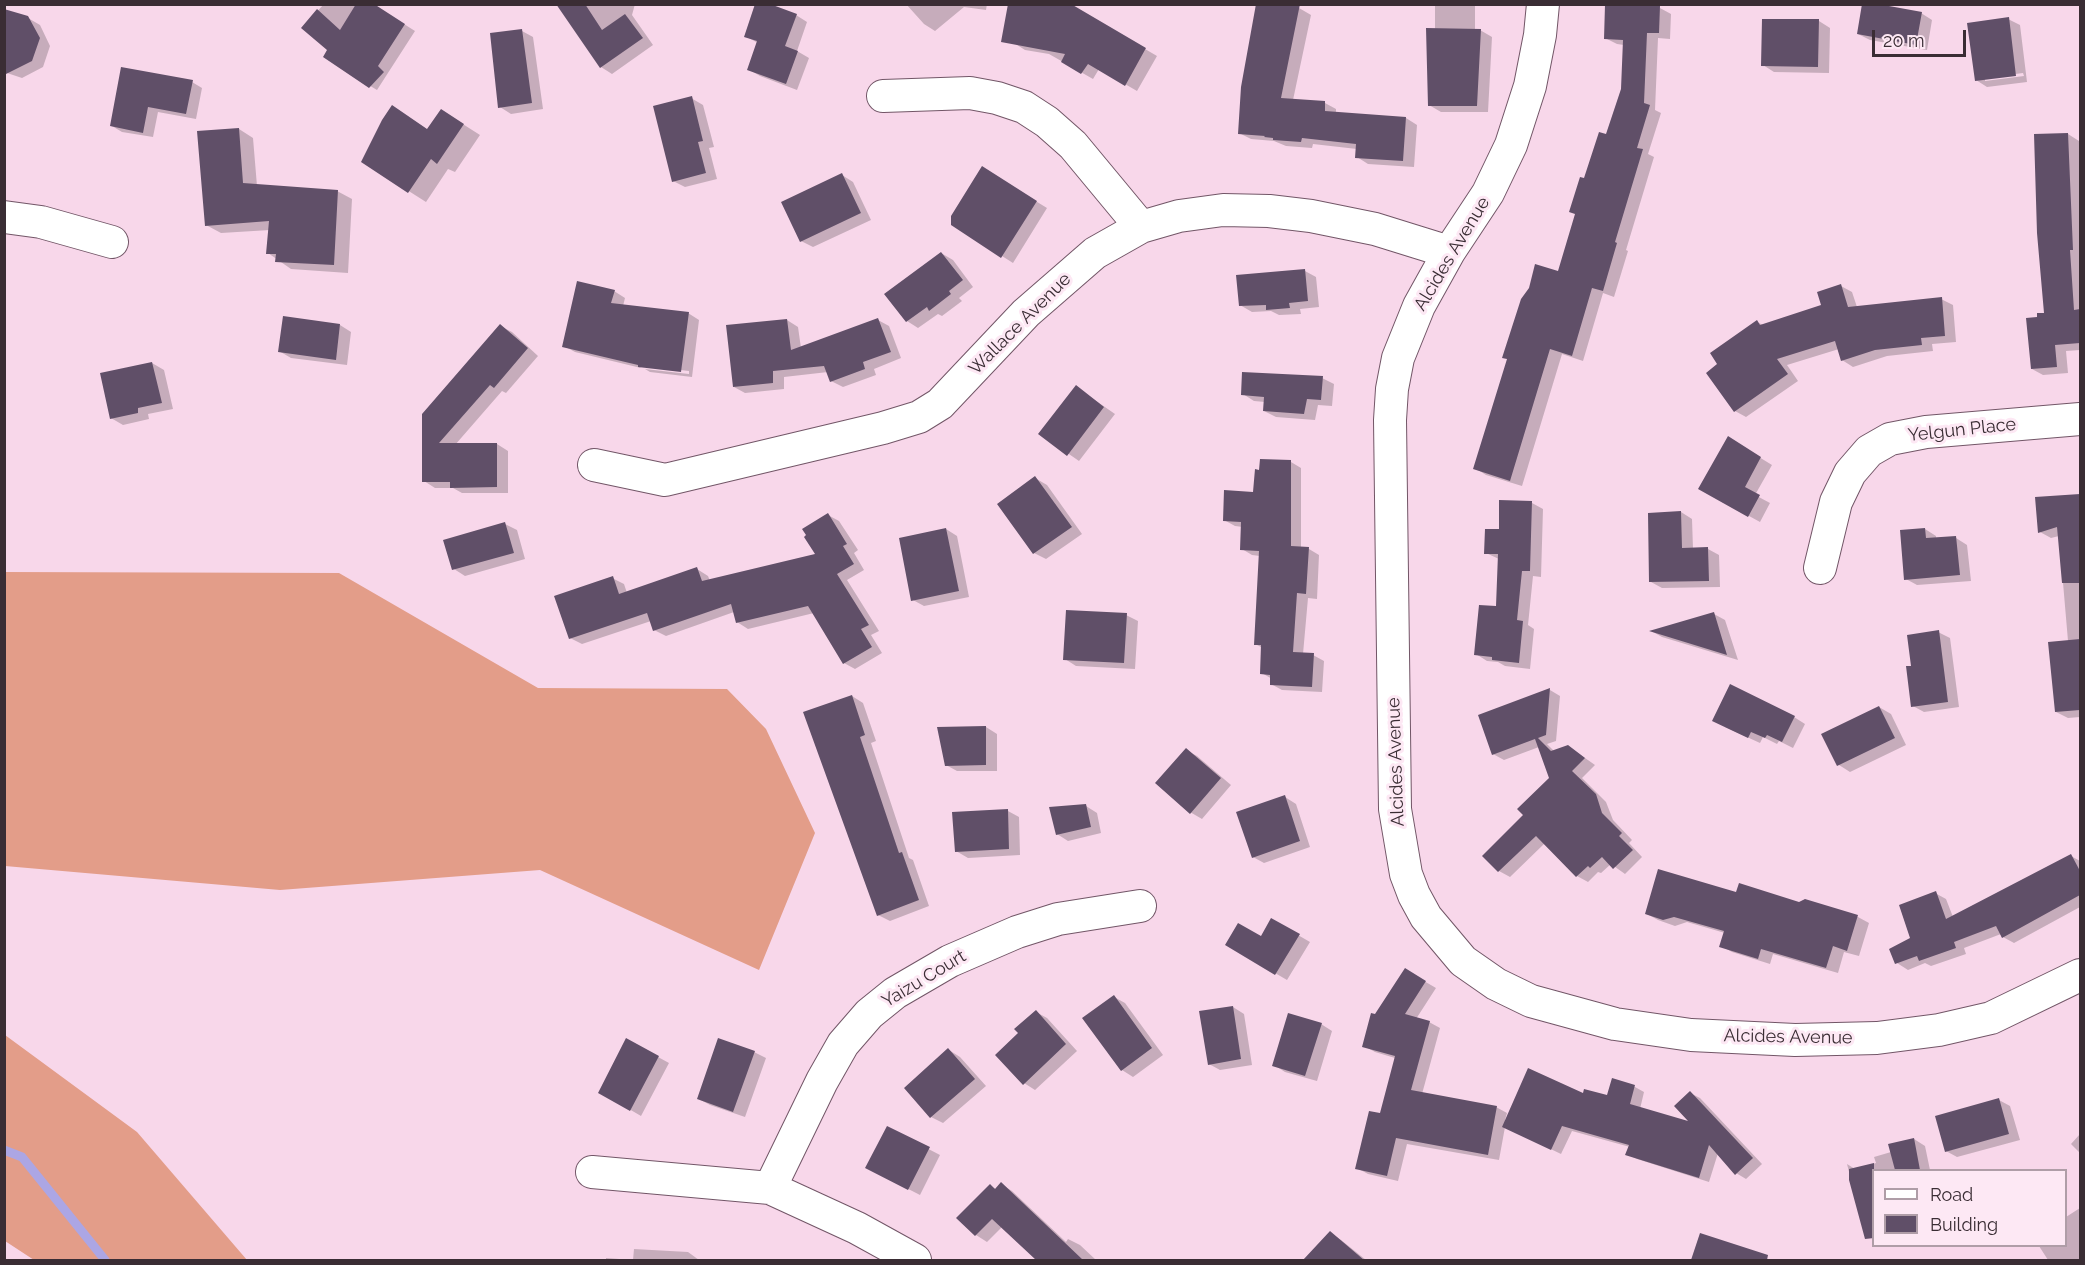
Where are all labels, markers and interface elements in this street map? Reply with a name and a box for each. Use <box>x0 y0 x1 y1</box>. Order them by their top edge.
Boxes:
scale bar <box>1875 18 1970 56</box>
text: 20 m <box>1883 30 1925 51</box>
street label: Alcides Avenue <box>1410 193 1494 315</box>
street label: Wallace Avenue <box>964 268 1076 380</box>
street label: Yelgun Place <box>1907 414 2017 446</box>
street label: Alcides Avenue <box>1383 697 1409 827</box>
street label: Yaizu Court <box>878 946 970 1012</box>
street label: Alcides Avenue <box>1723 1025 1853 1049</box>
legend <box>1872 1169 2067 1247</box>
text: Road <box>1930 1184 1973 1205</box>
text: Building <box>1930 1214 1998 1235</box>

